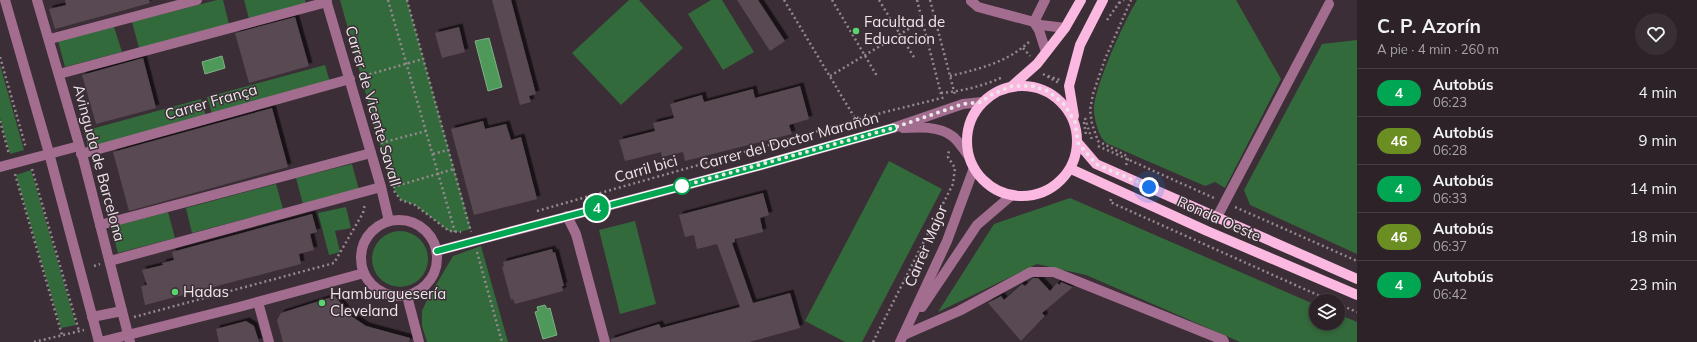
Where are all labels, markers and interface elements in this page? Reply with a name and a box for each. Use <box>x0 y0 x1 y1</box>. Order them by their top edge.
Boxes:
place label: Facultad de Educacion <box>864 12 945 48</box>
button: heart <box>1635 13 1677 55</box>
text: C. P. Azorín <box>1377 14 1481 38</box>
street label: Carrer de Vicente Savall <box>341 23 406 188</box>
marker: Facultad de Educacion <box>851 26 861 36</box>
text: A pie · 4 min · 260 m <box>1377 41 1499 57</box>
text: Autobús <box>1433 75 1493 94</box>
street label: Carrer França <box>163 79 259 124</box>
street label: Avinguda de Barcelona <box>69 82 130 243</box>
text: 4 min <box>1639 83 1677 102</box>
text: 4 <box>1395 84 1403 102</box>
text: 06:23 <box>1433 94 1467 110</box>
street label: Carrer del Doctor Marañón <box>697 107 881 174</box>
text: Autobús <box>1433 123 1493 142</box>
text: 9 min <box>1639 131 1677 150</box>
text: 46 <box>1391 132 1407 150</box>
text: 06:28 <box>1433 142 1467 158</box>
street label: Carril bici <box>612 150 679 187</box>
text: Autobús <box>1433 171 1493 190</box>
unlabelled marker <box>673 177 691 195</box>
your location <box>1139 177 1159 197</box>
text: 14 min <box>1630 179 1677 198</box>
text: 4 <box>1395 180 1403 198</box>
text: 06:33 <box>1433 190 1467 206</box>
street label: Ronda Oeste <box>1174 192 1264 246</box>
line badge: 4 <box>584 195 610 221</box>
text: 4 <box>593 199 601 217</box>
street label: Carrer Major <box>900 202 951 289</box>
text: Autobús <box>1433 219 1493 238</box>
text: 18 min <box>1630 227 1677 246</box>
text: 46 <box>1391 228 1407 246</box>
text: 06:37 <box>1433 238 1467 254</box>
text: Autobús <box>1433 267 1493 286</box>
text: 23 min <box>1630 275 1677 294</box>
text: 4 <box>1395 276 1403 294</box>
place label: Hadas <box>183 282 229 301</box>
place label: Hamburguesería Cleveland <box>330 284 446 320</box>
text: 06:42 <box>1433 286 1467 302</box>
marker: Hadas <box>170 287 180 297</box>
map controls <box>1309 294 1345 330</box>
button: layers <box>1309 294 1345 330</box>
marker: Hamburguesería Cleveland <box>317 298 327 308</box>

